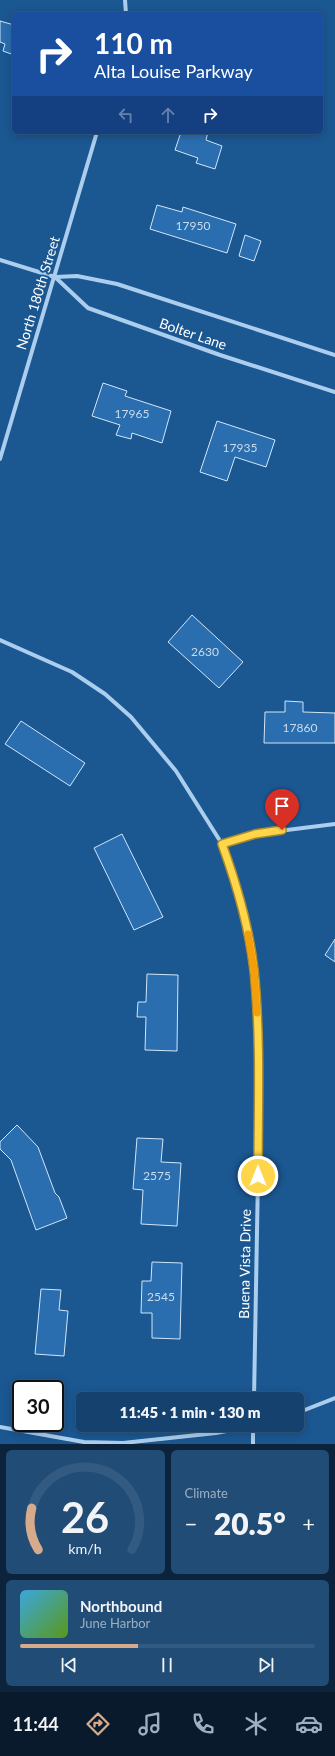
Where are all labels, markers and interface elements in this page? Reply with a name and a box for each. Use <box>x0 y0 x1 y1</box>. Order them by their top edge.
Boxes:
text: 110 m <box>94 26 173 60</box>
icon: right <box>28 28 80 80</box>
text: Alta Louise Parkway <box>94 60 253 82</box>
icon: left <box>115 104 137 126</box>
icon: ahead <box>157 104 179 126</box>
icon: right <box>199 104 221 126</box>
house number: 17950 <box>176 218 210 233</box>
street label: North 180th Street <box>12 234 63 352</box>
street label: Bolter Lane <box>157 314 229 353</box>
house number: 17965 <box>115 406 149 421</box>
house number: 17935 <box>223 440 257 455</box>
house number: 2630 <box>191 644 219 659</box>
house number: 17860 <box>283 720 317 735</box>
pin <box>265 789 299 830</box>
icon: arrive <box>271 795 293 817</box>
position arrow <box>237 1155 279 1197</box>
house number: 2575 <box>143 1168 171 1183</box>
street label: Buena Vista Drive <box>235 1209 254 1319</box>
house number: 2545 <box>147 1289 175 1304</box>
speed limit sign: 30 <box>12 1380 64 1432</box>
text: 11:45 · 1 min · 130 m <box>119 1403 261 1421</box>
text: Climate <box>185 1485 228 1501</box>
text: 26 <box>61 1492 109 1542</box>
text: 20.5° <box>214 1505 286 1541</box>
text: − <box>185 1510 197 1537</box>
text: + <box>302 1510 315 1537</box>
text: km/h <box>69 1540 102 1557</box>
text: Northbound <box>80 1597 162 1615</box>
text: June Harbor <box>80 1615 150 1631</box>
icon: previous <box>58 1654 80 1676</box>
icon: pause <box>156 1654 178 1676</box>
icon: next <box>255 1654 277 1676</box>
icon: directions <box>84 1710 112 1738</box>
icon: music <box>136 1710 164 1738</box>
icon: phone <box>189 1710 217 1738</box>
icon: climate <box>242 1710 270 1738</box>
icon: car <box>295 1710 323 1738</box>
text: 11:44 <box>12 1713 59 1735</box>

